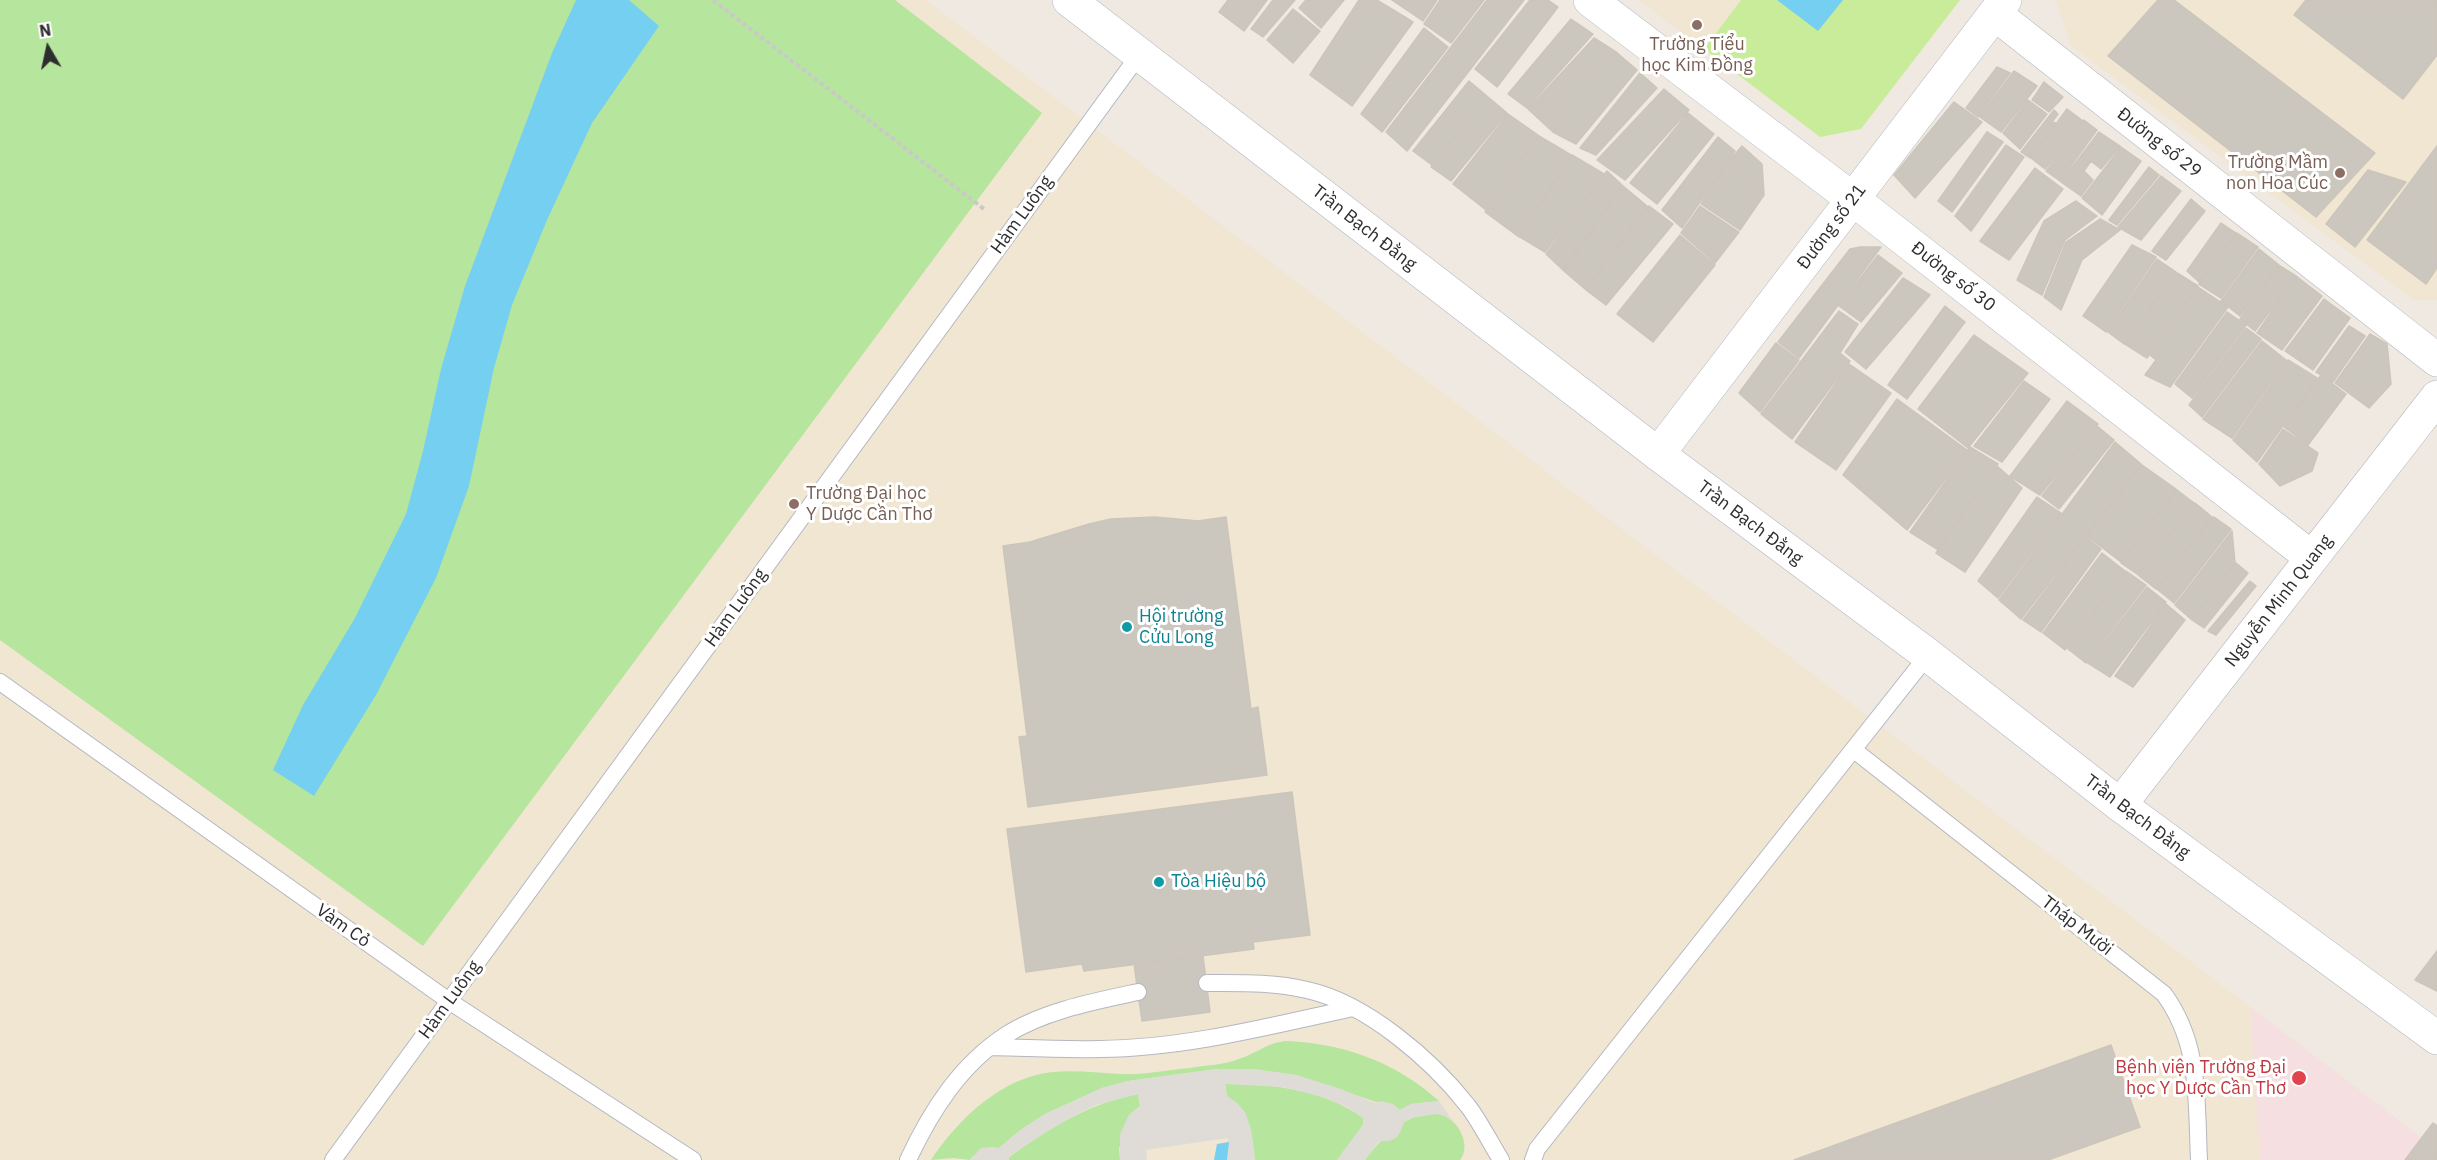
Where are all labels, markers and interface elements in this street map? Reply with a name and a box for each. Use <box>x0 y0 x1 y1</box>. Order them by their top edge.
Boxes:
north arrow <box>18 18 78 78</box>
marker: Trường Tiểu học Kim Đồng <box>1690 18 1704 32</box>
text: N <box>38 19 52 41</box>
place label: Trường Tiểu học Kim Đồng <box>1641 34 1753 76</box>
street label: Đường số 29 <box>2113 103 2205 183</box>
place label: Trường Mầm non Hoa Cúc <box>2226 152 2328 195</box>
marker: Trường Mầm non Hoa Cúc <box>2333 166 2347 180</box>
street label: Hàm Luông <box>986 172 1058 258</box>
street label: Đường số 21 <box>1793 180 1871 274</box>
street label: Trần Bạch Đằng <box>1308 181 1420 275</box>
street label: Đường số 30 <box>1907 237 1999 317</box>
street label: Trần Bạch Đằng <box>1693 476 1807 570</box>
place label: Trường Đại học Y Dược Cần Thơ <box>806 483 932 526</box>
marker: Trường Đại học Y Dược Cần Thơ <box>787 497 801 511</box>
street label: Nguyễn Minh Quang <box>2221 531 2337 671</box>
street label: Hàm Luông <box>700 565 772 651</box>
place label: Hội trường Cửu Long <box>1139 606 1224 648</box>
marker: Hội trường Cửu Long <box>1120 620 1134 634</box>
street label: Trần Bạch Đằng <box>2080 770 2194 864</box>
place label: Tòa Hiệu bộ <box>1171 871 1266 893</box>
marker: Tòa Hiệu bộ <box>1152 875 1166 889</box>
street label: Tháp Mười <box>2037 892 2117 960</box>
street label: Vàm Cỏ <box>312 900 374 952</box>
street label: Hàm Luông <box>414 957 486 1043</box>
place label: Bệnh viện Trường Đại học Y Dược Cần Thơ <box>2115 1057 2286 1100</box>
marker: Bệnh viện Trường Đại học Y Dược Cần Thơ <box>2290 1069 2308 1087</box>

